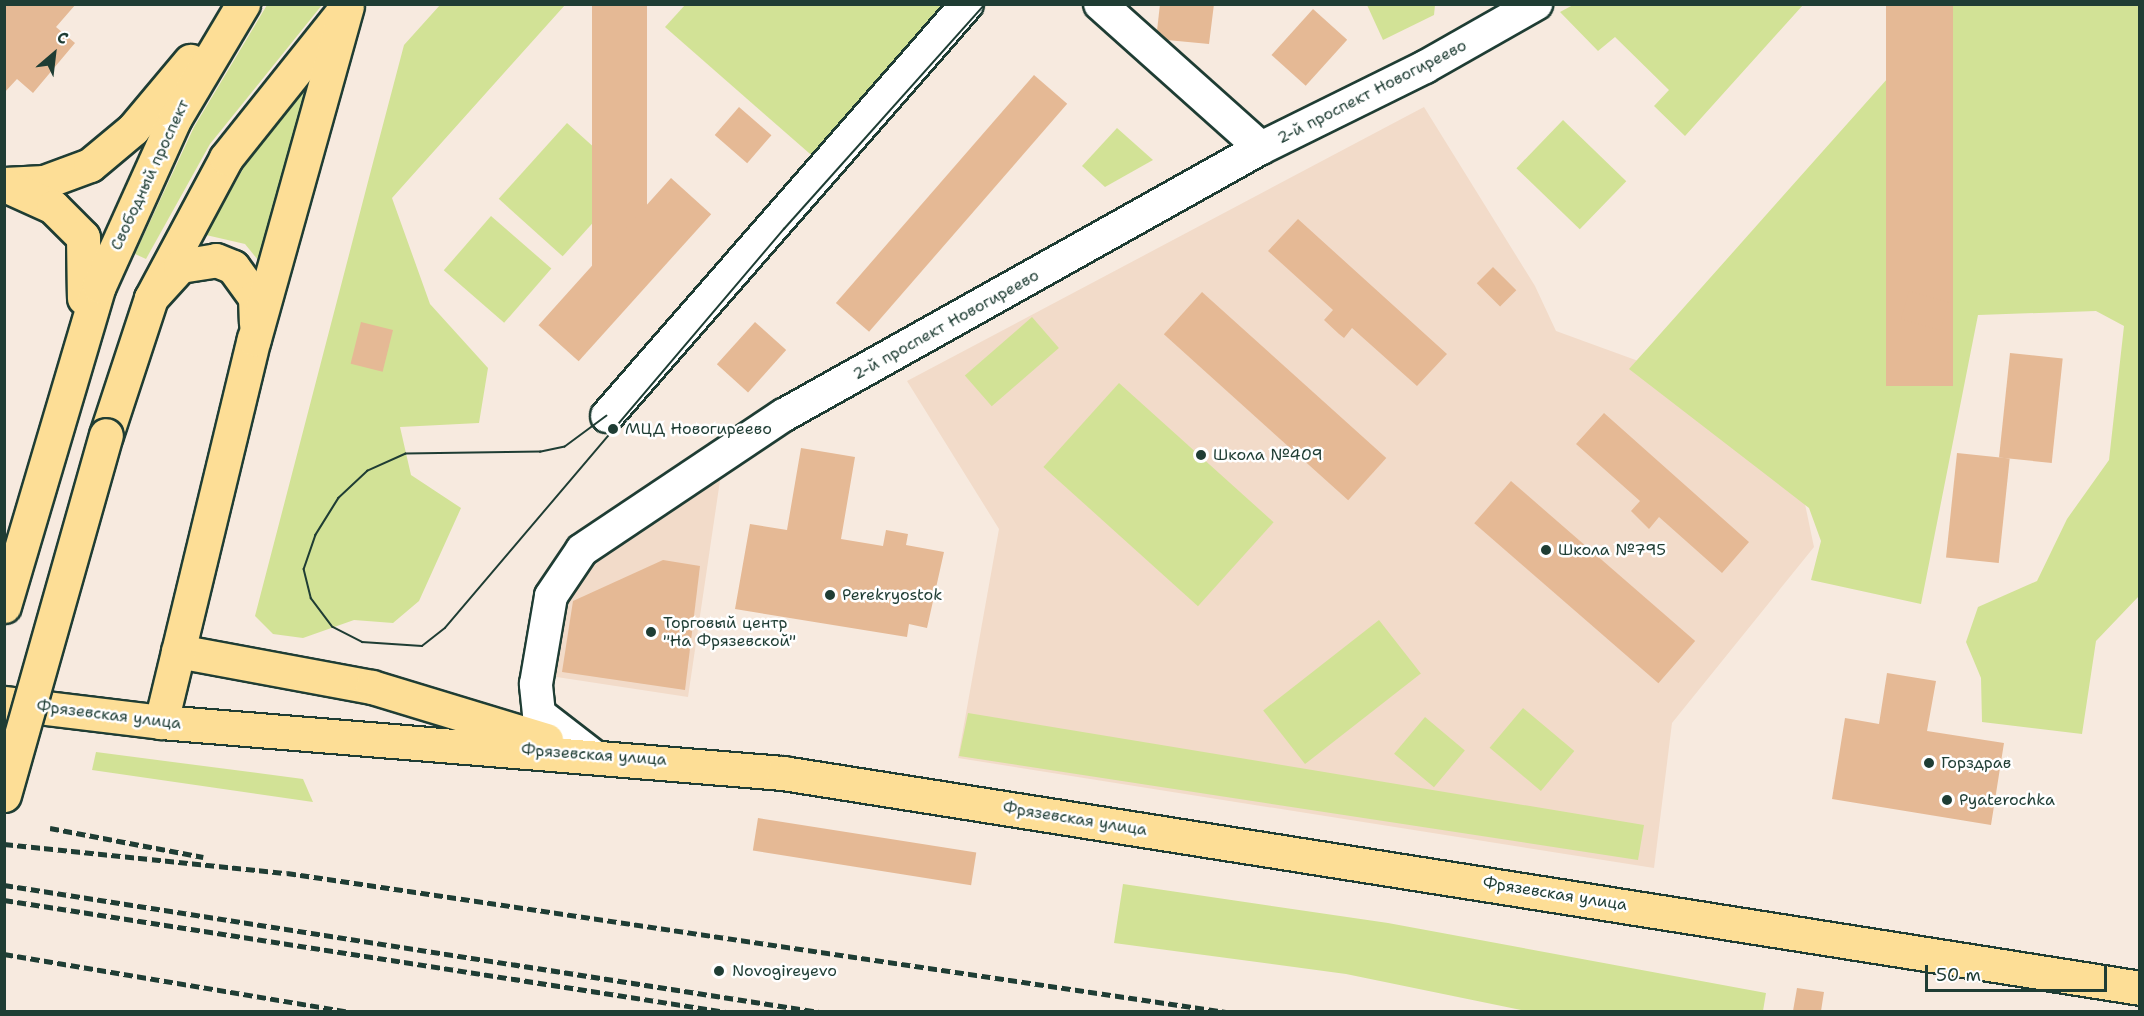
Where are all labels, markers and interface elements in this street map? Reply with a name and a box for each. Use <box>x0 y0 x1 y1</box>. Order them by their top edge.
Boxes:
north arrow <box>24 24 84 84</box>
text: С <box>53 26 72 49</box>
street label: 2-й проспект Новогиреево <box>1274 36 1470 148</box>
street label: Свободный проспект <box>107 97 193 253</box>
street label: 2-й проспект Новогиреево <box>850 266 1042 384</box>
place label: МЦД Новогиреево <box>625 419 772 439</box>
marker: МЦД Новогиреево <box>606 422 620 436</box>
place label: Школа №409 <box>1213 445 1323 465</box>
marker: Школа №409 <box>1194 448 1208 462</box>
place label: Школа №795 <box>1558 540 1666 560</box>
marker: Школа №795 <box>1539 543 1553 557</box>
place label: Perekryostok <box>842 585 942 605</box>
marker: Perekryostok <box>823 588 837 602</box>
place label: Торговый центр "На Фрязевской" <box>663 613 796 651</box>
marker: Торговый центр "На Фрязевской" <box>644 625 658 639</box>
street label: Фрязевская улица <box>35 697 183 733</box>
street label: Фрязевская улица <box>521 740 667 770</box>
place label: Горздрав <box>1941 753 2011 773</box>
marker: Горздрав <box>1922 756 1936 770</box>
place label: Pyaterochka <box>1959 790 2055 810</box>
marker: Pyaterochka <box>1940 793 1954 807</box>
street label: Фрязевская улица <box>1001 798 1149 840</box>
street label: Фрязевская улица <box>1481 873 1629 915</box>
scale bar <box>1928 953 2110 991</box>
place label: Novogireyevo <box>732 961 837 981</box>
marker: Novogireyevo <box>710 962 728 980</box>
text: 50 m <box>1936 963 1981 987</box>

